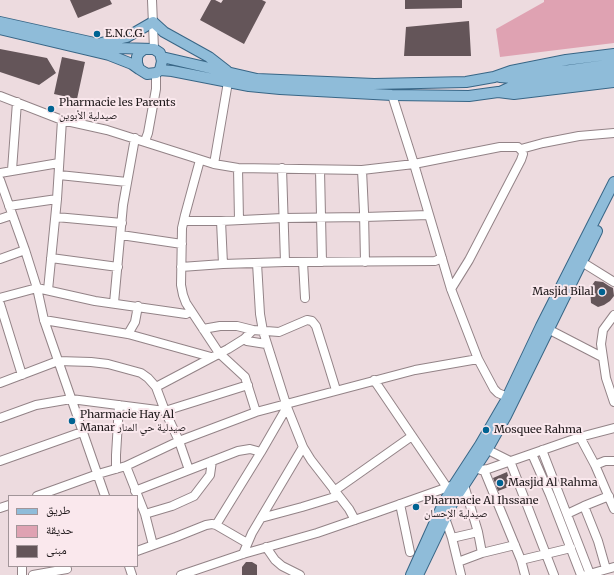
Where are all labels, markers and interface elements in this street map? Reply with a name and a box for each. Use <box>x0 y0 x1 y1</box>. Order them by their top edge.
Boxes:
place label: E.N.C.G. <box>105 27 145 41</box>
marker: E.N.C.G. <box>92 29 102 39</box>
place label: Pharmacie les Parents صيدلية الأبوين <box>59 96 176 122</box>
marker: Pharmacie les Parents صيدلية الأبوين <box>46 104 56 114</box>
place label: Masjid Bilal <box>532 285 594 299</box>
marker: Masjid Bilal <box>597 287 607 297</box>
place label: Pharmacie Hay Al Manar صيدلية حي المنار <box>80 408 186 434</box>
marker: Pharmacie Hay Al Manar صيدلية حي المنار <box>67 416 77 426</box>
place label: Mosquee Rahma <box>494 423 582 437</box>
marker: Mosquee Rahma <box>481 425 491 435</box>
place label: Masjid Al Rahma <box>508 476 598 490</box>
marker: Masjid Al Rahma <box>495 478 505 488</box>
place label: Pharmacie Al Ihssane صيدلية الإحسان <box>424 494 539 520</box>
legend <box>8 495 138 567</box>
text: طريق <box>46 502 71 517</box>
marker: Pharmacie Al Ihssane صيدلية الإحسان <box>411 502 421 512</box>
text: حديقة <box>46 522 74 537</box>
text: مبنى <box>46 542 67 557</box>

